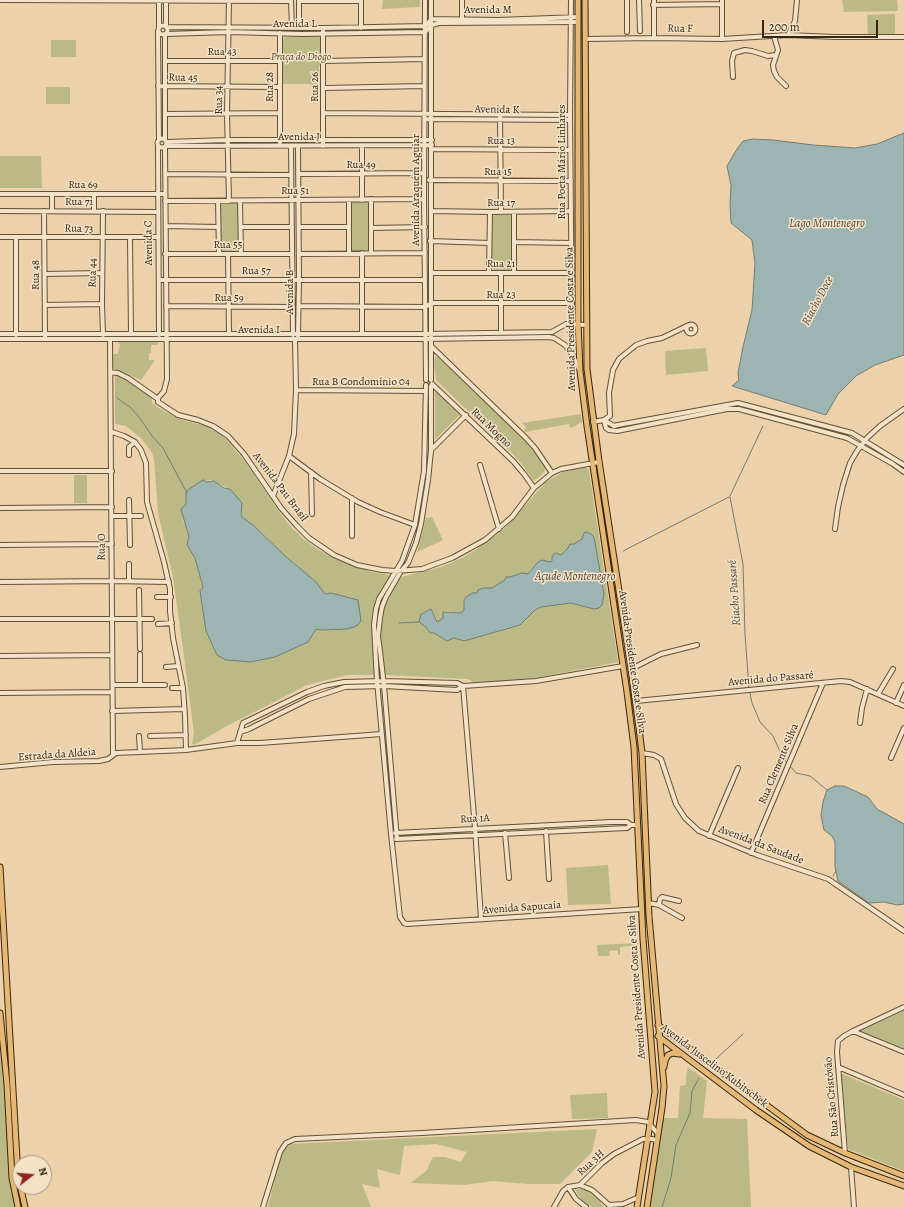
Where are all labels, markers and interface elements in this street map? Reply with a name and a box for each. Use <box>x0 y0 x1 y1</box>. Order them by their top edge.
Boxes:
street label: Avenida M <box>464 3 512 17</box>
scale bar <box>764 12 880 38</box>
street label: Avenida L <box>273 17 317 31</box>
text: 200 m <box>769 19 800 35</box>
street label: Rua F <box>667 22 693 36</box>
street label: Rua 43 <box>207 45 237 59</box>
park label: Praça do Diogo <box>271 50 331 64</box>
street label: Rua 45 <box>168 71 198 85</box>
street label: Rua 28 <box>263 72 277 102</box>
street label: Rua 26 <box>308 72 322 102</box>
street label: Rua 34 <box>212 85 226 115</box>
street label: Avenida K <box>474 103 520 117</box>
street label: Rua Poeta Mário Linhares <box>555 104 569 220</box>
street label: Avenida J <box>278 130 320 144</box>
street label: Avenida Araquém Aguiar <box>409 134 423 246</box>
street label: Rua 13 <box>487 134 515 148</box>
street label: Rua 49 <box>346 158 376 172</box>
street label: Rua 15 <box>484 165 512 179</box>
street label: Rua 69 <box>68 178 98 192</box>
street label: Rua 51 <box>281 184 309 198</box>
street label: Rua 71 <box>65 195 93 209</box>
street label: Rua 17 <box>487 196 515 210</box>
water label: Lago Montenegro <box>789 217 865 231</box>
street label: Avenida C <box>142 220 156 266</box>
street label: Rua 73 <box>64 222 94 236</box>
street label: Rua 55 <box>213 238 243 252</box>
street label: Avenida Presidente Costa e Silva <box>563 247 579 391</box>
street label: Rua 21 <box>487 257 515 271</box>
street label: Rua 44 <box>86 258 100 288</box>
street label: Rua 48 <box>29 260 43 290</box>
street label: Rua 57 <box>242 264 270 278</box>
street label: Avenida B <box>283 270 297 314</box>
water label: Riacho Doce <box>799 274 837 328</box>
street label: Rua 23 <box>486 288 516 302</box>
street label: Rua 59 <box>214 291 244 305</box>
street label: Avenida I <box>238 323 280 337</box>
street label: Rua B Condomínio 04 <box>312 375 410 389</box>
street label: Rua Mogno <box>468 405 514 451</box>
street label: Avenida Pau Brasil <box>250 450 310 524</box>
street label: Rua O <box>95 533 109 561</box>
water label: Riacho Passaré <box>726 560 744 626</box>
water label: Açude Montenegro <box>535 570 615 584</box>
street label: Avenida Presidente Costa e Silva <box>615 590 649 734</box>
street label: Avenida do Passaré <box>728 669 814 689</box>
street label: Rua Clemente Silva <box>756 722 802 806</box>
street label: Estrada da Aldeia <box>18 746 96 764</box>
street label: Rua 1A <box>460 812 490 826</box>
street label: Avenida da Saudade <box>717 823 805 867</box>
street label: Avenida Sapucaia <box>482 899 562 917</box>
street label: Avenida Presidente Costa e Silva <box>625 915 649 1059</box>
street label: Avenida Juscelino Kubitschek <box>658 1021 770 1111</box>
street label: Rua São Cristóvão <box>822 1056 842 1138</box>
street label: Rua 3H <box>575 1147 607 1179</box>
north arrow <box>12 1155 52 1195</box>
text: N <box>35 1166 51 1178</box>

